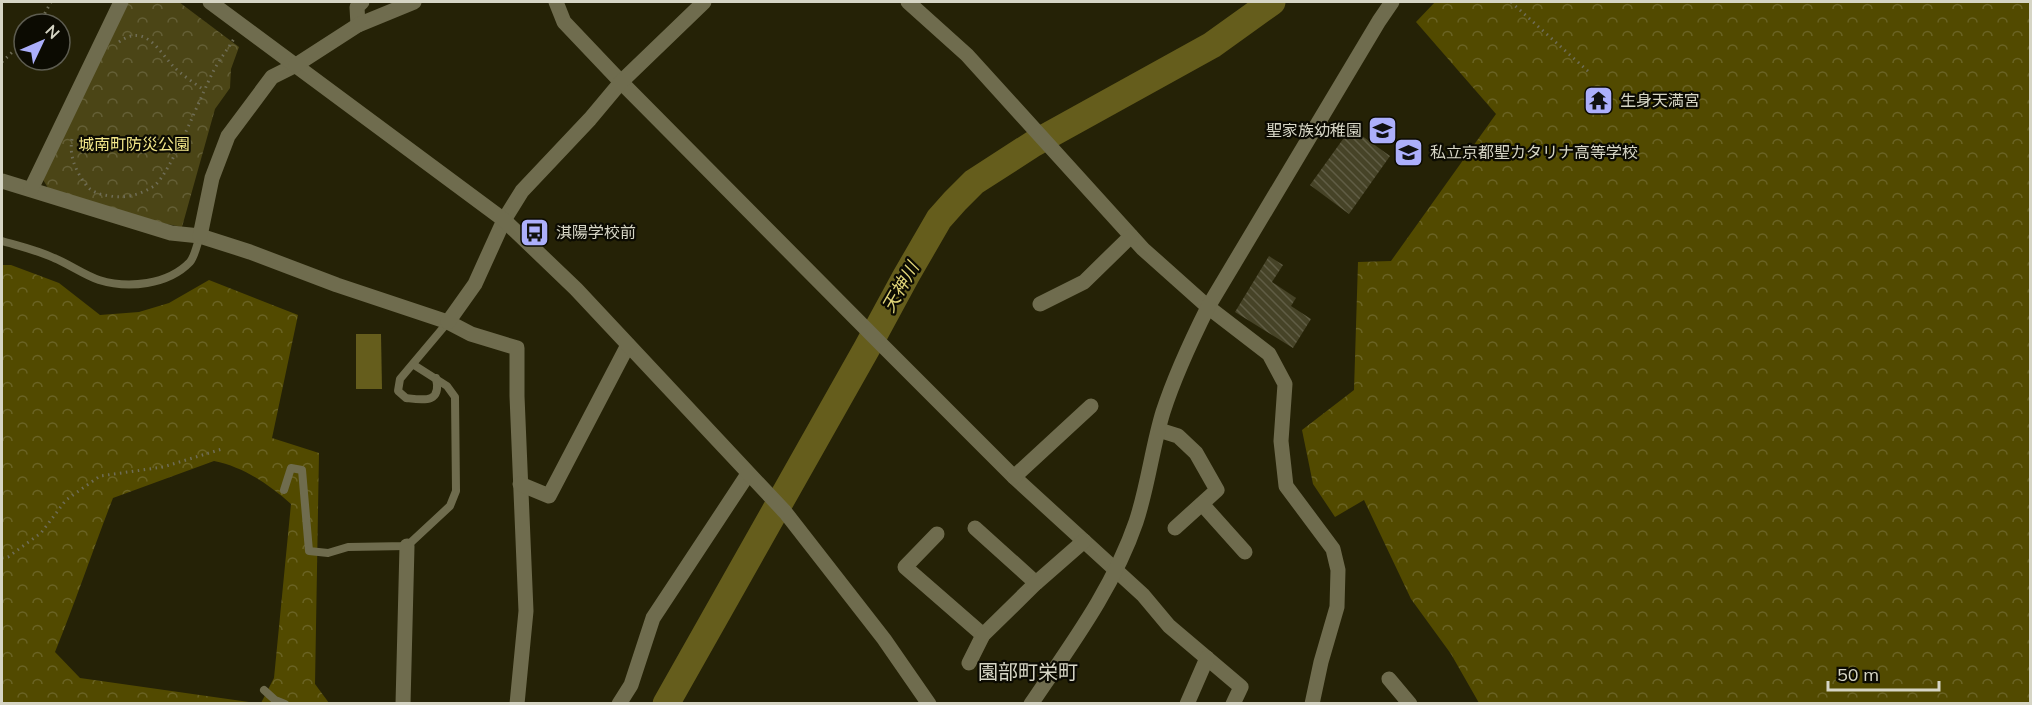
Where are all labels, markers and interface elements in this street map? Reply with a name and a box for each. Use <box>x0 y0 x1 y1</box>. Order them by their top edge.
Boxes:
north arrow <box>12 12 72 72</box>
text: N <box>41 20 64 43</box>
temple icon: 生身天満宮 <box>1583 84 1615 116</box>
place label: 生身天満宮 <box>1620 90 1700 110</box>
school or university icon: 聖家族幼稚園 <box>1367 114 1399 146</box>
place label: 聖家族幼稚園 <box>1266 120 1362 140</box>
park label: 城南町防災公園 <box>78 134 190 154</box>
school or university icon: 私立京都聖カタリナ高等学校 <box>1393 136 1425 168</box>
place label: 私立京都聖カタリナ高等学校 <box>1430 142 1638 162</box>
bus stop icon: 淇陽学校前 <box>519 216 551 248</box>
place label: 淇陽学校前 <box>556 222 636 242</box>
water label: 天神川 <box>877 256 924 316</box>
scale bar <box>1828 654 1939 692</box>
district label: 園部町栄町 <box>978 659 1078 684</box>
text: 50 m <box>1837 663 1879 686</box>

